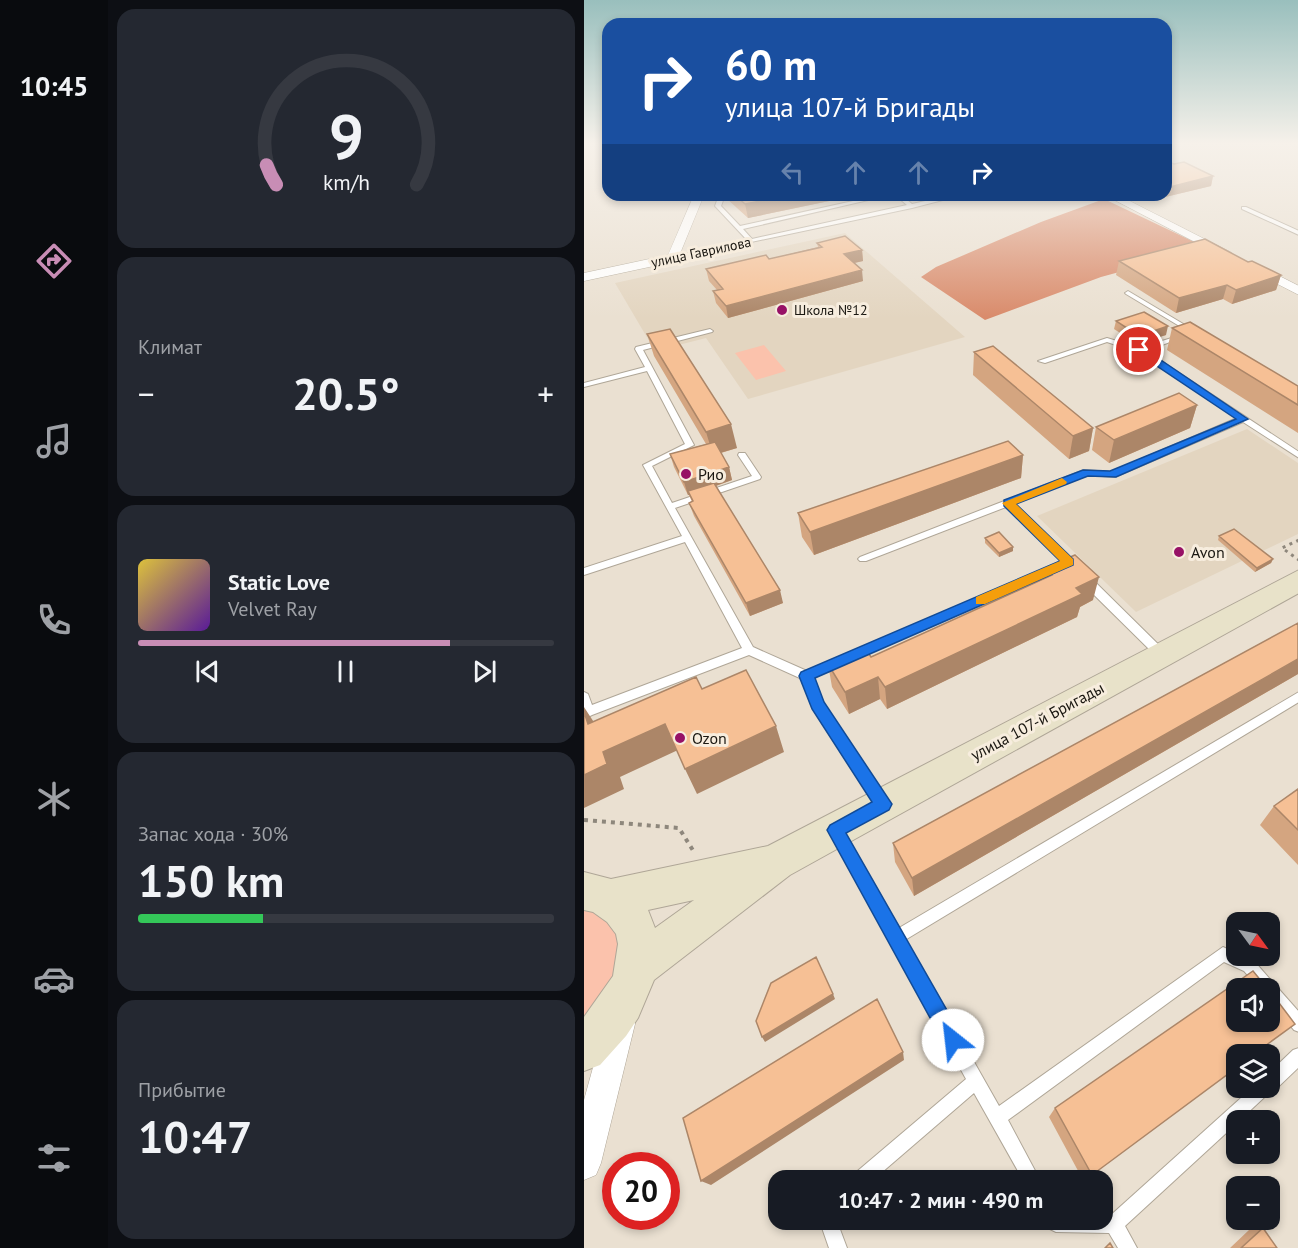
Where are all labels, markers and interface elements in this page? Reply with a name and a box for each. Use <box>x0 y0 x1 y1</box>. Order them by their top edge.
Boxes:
text: 60 m <box>725 37 817 92</box>
icon: right <box>626 42 704 120</box>
text: 10:45 <box>20 69 88 103</box>
text: улица 107-й Бригады <box>725 90 975 124</box>
text: 9 <box>328 96 364 177</box>
icon: left <box>776 156 809 189</box>
icon: ahead <box>839 156 872 189</box>
icon: ahead <box>902 156 935 189</box>
icon: right <box>965 156 998 189</box>
text: km/h <box>322 169 369 197</box>
street label: улица Гаврилова <box>649 233 753 271</box>
icon: directions <box>33 240 75 282</box>
place label: Школа №12 <box>794 301 868 319</box>
marker: Школа №12 <box>775 303 789 317</box>
pin <box>1113 324 1164 375</box>
icon: arrive <box>1122 333 1155 366</box>
text: Климат <box>138 334 202 360</box>
text: 20.5° <box>292 364 400 422</box>
text: − <box>138 372 155 415</box>
text: + <box>537 372 554 415</box>
icon: music <box>33 420 75 462</box>
place label: Рио <box>698 464 724 484</box>
marker: Рио <box>679 467 693 481</box>
place label: Avon <box>1191 542 1225 562</box>
marker: Avon <box>1172 545 1186 559</box>
text: Static Love <box>228 568 330 596</box>
text: Velvet Ray <box>228 596 317 622</box>
icon: phone <box>33 599 75 641</box>
icon: previous <box>191 655 224 688</box>
icon: pause <box>329 655 362 688</box>
icon: next <box>468 655 501 688</box>
street label: улица 107-й Бригады <box>967 677 1107 765</box>
place label: Ozon <box>692 728 727 748</box>
marker: Ozon <box>673 731 687 745</box>
icon: climate <box>33 778 75 820</box>
text: Запас хода · 30% <box>138 821 288 847</box>
text: 150 km <box>138 851 284 909</box>
north arrow <box>1226 912 1280 966</box>
map controls <box>1226 912 1280 1230</box>
icon: car <box>33 958 75 1000</box>
button: sound <box>1226 978 1280 1032</box>
position arrow <box>921 1008 985 1072</box>
button: layers <box>1226 1044 1280 1098</box>
text: Прибытие <box>138 1077 226 1103</box>
text: 10:47 <box>138 1107 252 1165</box>
button: + <box>1226 1110 1280 1164</box>
icon: filters <box>33 1137 75 1179</box>
speed limit sign: 20 <box>602 1152 680 1230</box>
button: − <box>1226 1176 1280 1230</box>
text: 10:47 · 2 мин · 490 m <box>838 1186 1043 1214</box>

